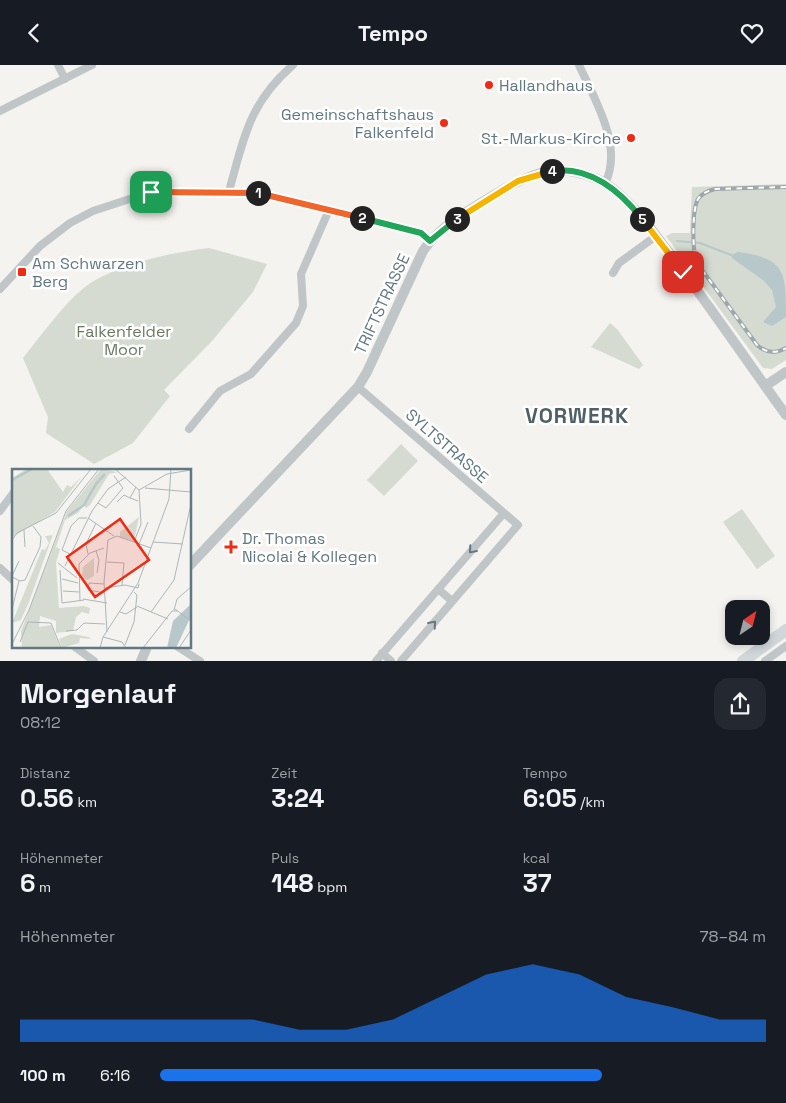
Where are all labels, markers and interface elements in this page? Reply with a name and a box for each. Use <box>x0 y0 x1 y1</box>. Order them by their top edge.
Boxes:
icon: back <box>20 19 48 47</box>
text: Tempo <box>358 19 428 47</box>
icon: heart <box>738 19 766 47</box>
place label: Hallandhaus <box>499 75 593 96</box>
marker: Hallandhaus <box>483 79 495 91</box>
place label: Gemeinschaftshaus Falkenfeld <box>281 104 434 143</box>
marker: Gemeinschaftshaus Falkenfeld <box>438 117 450 129</box>
place label: St.-Markus-Kirche <box>481 128 621 149</box>
marker: St.-Markus-Kirche <box>625 132 637 144</box>
pin: 4 <box>540 159 564 183</box>
text: 4 <box>548 162 557 180</box>
pin <box>130 171 172 213</box>
icon: arrive <box>137 178 165 206</box>
pin: 1 <box>246 181 270 205</box>
text: 1 <box>255 184 262 202</box>
pin: 2 <box>350 205 374 231</box>
pin: 3 <box>444 207 470 231</box>
pin: 5 <box>630 207 654 231</box>
text: 2 <box>358 209 367 227</box>
text: 3 <box>453 210 462 228</box>
text: 5 <box>638 210 647 228</box>
street label: TRIFTSTRASSE <box>350 250 414 358</box>
pin <box>662 251 704 293</box>
place label: Am Schwarzen Berg <box>32 253 144 292</box>
icon: check <box>669 258 697 286</box>
marker: Am Schwarzen Berg <box>16 266 28 278</box>
park label: Falkenfelder Moor <box>77 321 171 360</box>
district label: VORWERK <box>525 402 629 429</box>
street label: SYLTSTRASSE <box>401 404 493 488</box>
inset map <box>12 469 191 648</box>
place label: Dr. Thomas Nicolai & Kollegen <box>242 528 377 567</box>
marker: Dr. Thomas Nicolai & Kollegen <box>224 540 238 554</box>
one-way arrow <box>469 544 478 553</box>
north arrow <box>725 600 770 645</box>
map controls <box>725 600 770 645</box>
one-way arrow <box>427 620 436 629</box>
text: Morgenlauf <box>20 675 176 711</box>
button: share <box>714 678 766 730</box>
text: 08:12 <box>20 712 61 733</box>
text: Distanz <box>20 764 70 782</box>
text: Zeit <box>271 764 297 782</box>
text: Tempo <box>523 764 567 782</box>
text: 0.56 <box>20 782 74 814</box>
text: 3:24 <box>271 782 324 814</box>
text: 6:05 <box>523 782 577 814</box>
text: km <box>74 793 97 811</box>
text: /km <box>577 793 605 811</box>
text: Höhenmeter <box>20 849 103 867</box>
text: Puls <box>271 849 299 867</box>
text: kcal <box>523 849 550 867</box>
text: 6 <box>20 867 35 899</box>
text: 148 <box>271 867 314 899</box>
text: 37 <box>523 867 552 899</box>
text: m <box>35 878 51 896</box>
text: bpm <box>314 878 347 896</box>
text: Höhenmeter <box>20 926 115 947</box>
text: 78–84 m <box>700 926 766 947</box>
text: 100 m <box>20 1065 66 1086</box>
text: 6:16 <box>100 1065 130 1086</box>

